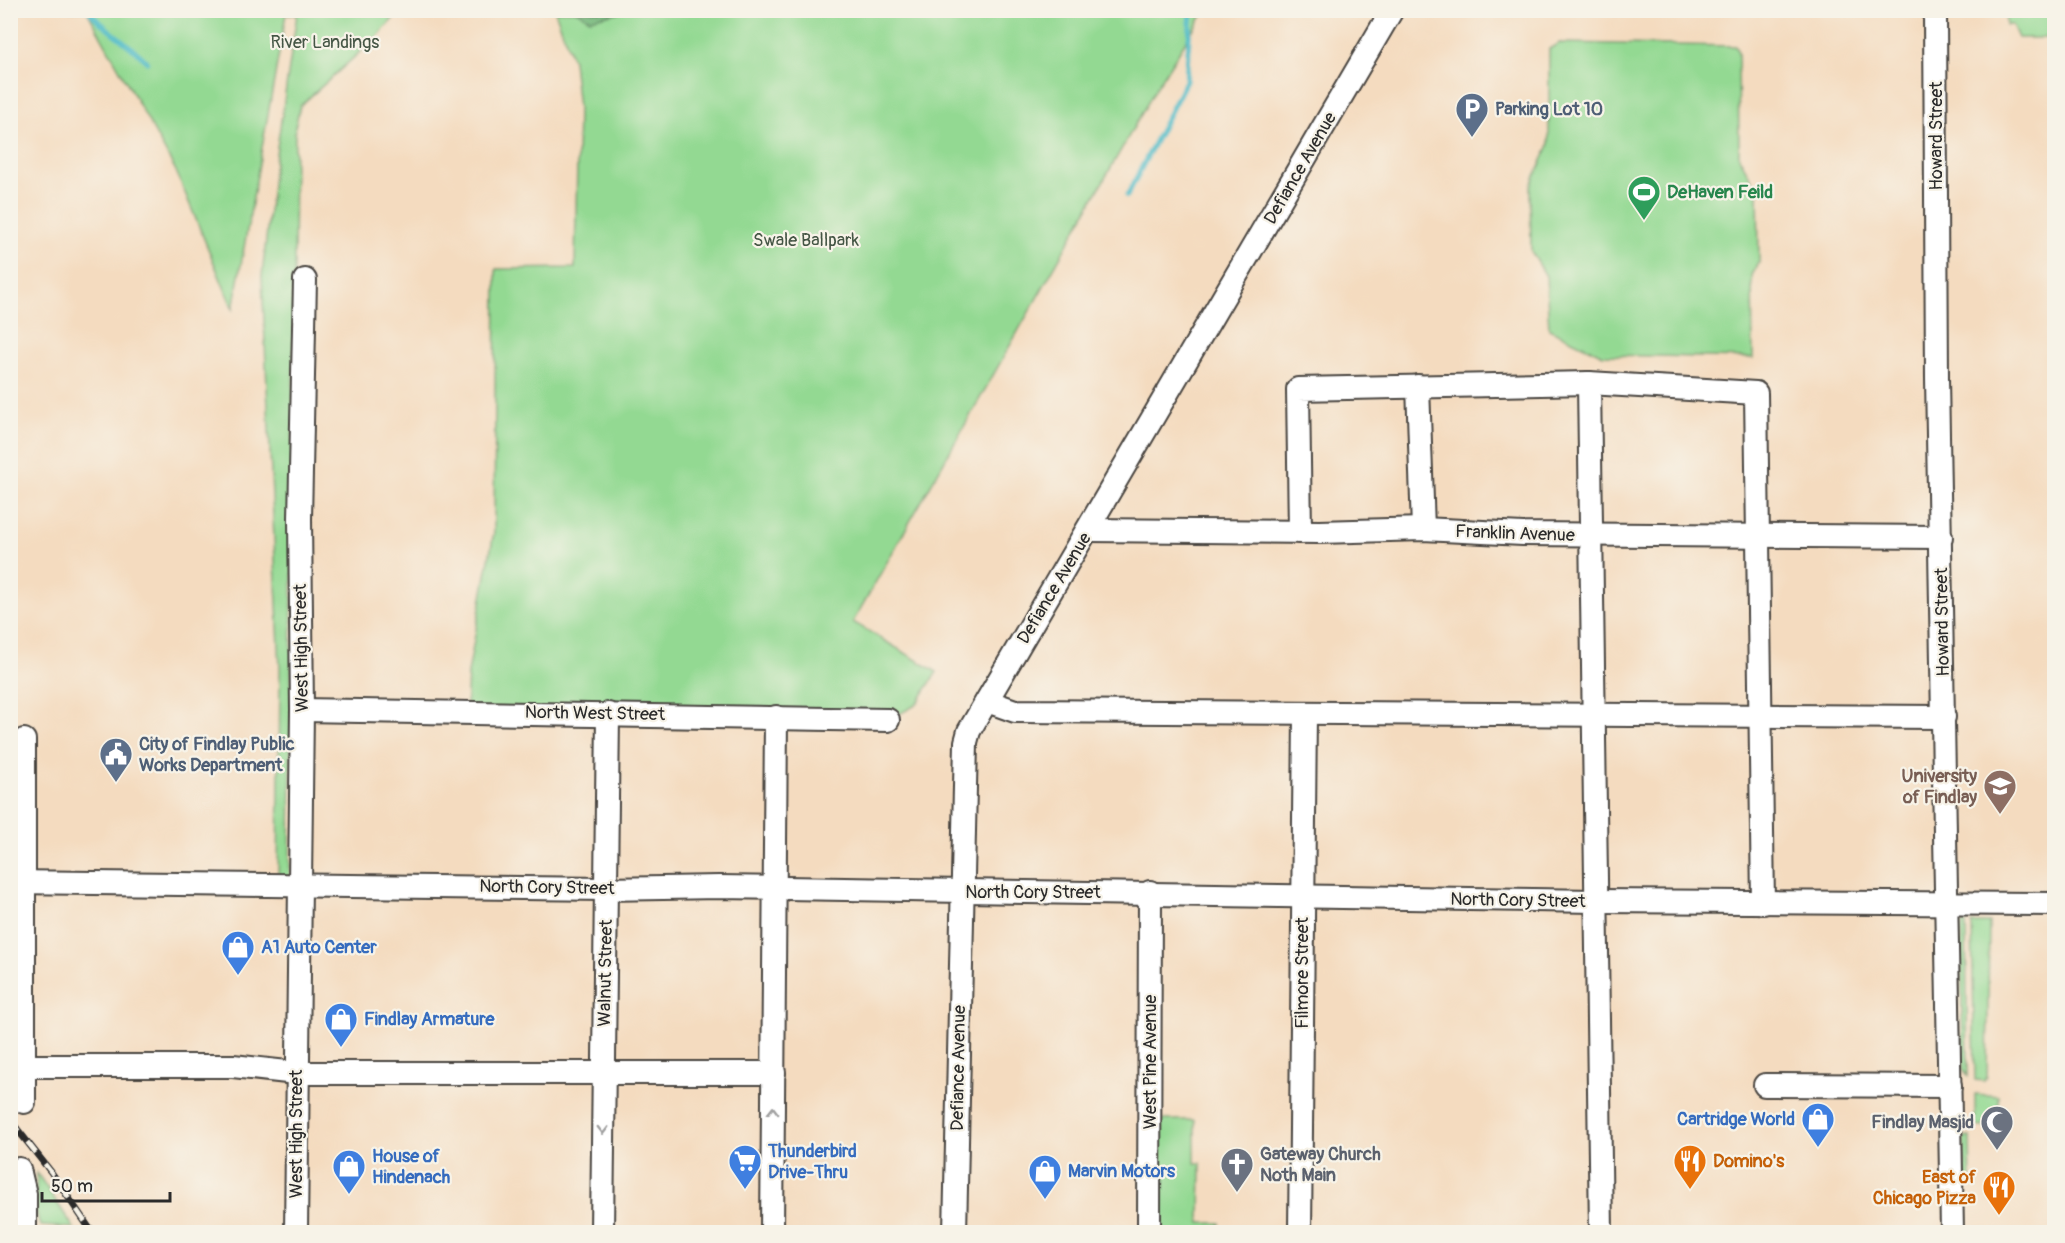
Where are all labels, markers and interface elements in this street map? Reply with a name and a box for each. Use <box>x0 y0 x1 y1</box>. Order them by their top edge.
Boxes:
park label: River Landings <box>271 31 379 54</box>
street label: Howard Street <box>1925 81 1948 191</box>
parking icon: Parking Lot 10 <box>1454 91 1490 138</box>
place label: Parking Lot 10 <box>1495 98 1603 121</box>
street label: Defiance Avenue <box>1259 108 1342 229</box>
sports icon: DeHaven Feild <box>1626 174 1662 221</box>
place label: DeHaven Feild <box>1667 181 1773 204</box>
park label: Swale Ballpark <box>753 229 859 252</box>
street label: Franklin Avenue <box>1455 520 1575 547</box>
street label: Defiance Avenue <box>1012 528 1097 648</box>
street label: Howard Street <box>1930 567 1955 677</box>
street label: West High Street <box>289 583 314 712</box>
street label: North West Street <box>525 701 666 726</box>
place label: City of Findlay Public Works Department <box>139 733 295 777</box>
public building icon: City of Findlay Public Works Department <box>98 736 134 783</box>
place label: University of Findlay <box>1902 765 1977 809</box>
school or university icon: University of Findlay <box>1982 768 2018 815</box>
street label: North Cory Street <box>479 875 616 900</box>
street label: North Cory Street <box>965 881 1101 904</box>
street label: North Cory Street <box>1450 888 1587 913</box>
street label: Filmore Street <box>1291 916 1314 1029</box>
street label: Walnut Street <box>593 918 618 1027</box>
shop icon: A1 Auto Center <box>220 929 256 976</box>
place label: A1 Auto Center <box>261 936 377 959</box>
street label: West Pine Avenue <box>1139 995 1162 1129</box>
shop icon: Findlay Armature <box>323 1001 359 1048</box>
street label: Defiance Avenue <box>946 1005 971 1131</box>
place label: Findlay Armature <box>364 1008 495 1031</box>
street label: West High Street <box>285 1069 308 1198</box>
shop icon: Cartridge World <box>1800 1101 1836 1148</box>
mosque icon: Findlay Masjid <box>1979 1104 2015 1151</box>
one-way arrow <box>767 1107 779 1116</box>
place label: Cartridge World <box>1677 1108 1795 1131</box>
place label: Findlay Masjid <box>1871 1111 1974 1134</box>
one-way arrow <box>596 1126 609 1135</box>
place label: Thunderbird Drive-Thru <box>767 1140 857 1184</box>
supermarket icon: Thunderbird Drive-Thru <box>727 1143 763 1190</box>
place label: Gateway Church Noth Main <box>1260 1143 1381 1187</box>
restaurant icon: Domino's <box>1672 1143 1708 1190</box>
place label: House of Hindenach <box>372 1145 451 1189</box>
church icon: Gateway Church Noth Main <box>1219 1146 1255 1193</box>
shop icon: House of Hindenach <box>331 1148 367 1195</box>
place label: Domino's <box>1713 1150 1785 1173</box>
shop icon: Marvin Motors <box>1027 1153 1063 1200</box>
place label: Marvin Motors <box>1068 1160 1176 1183</box>
scale bar <box>42 1165 170 1203</box>
place label: East of Chicago Pizza <box>1873 1166 1977 1210</box>
restaurant icon: East of Chicago Pizza <box>1981 1169 2017 1216</box>
text: 50 m <box>51 1175 93 1198</box>

